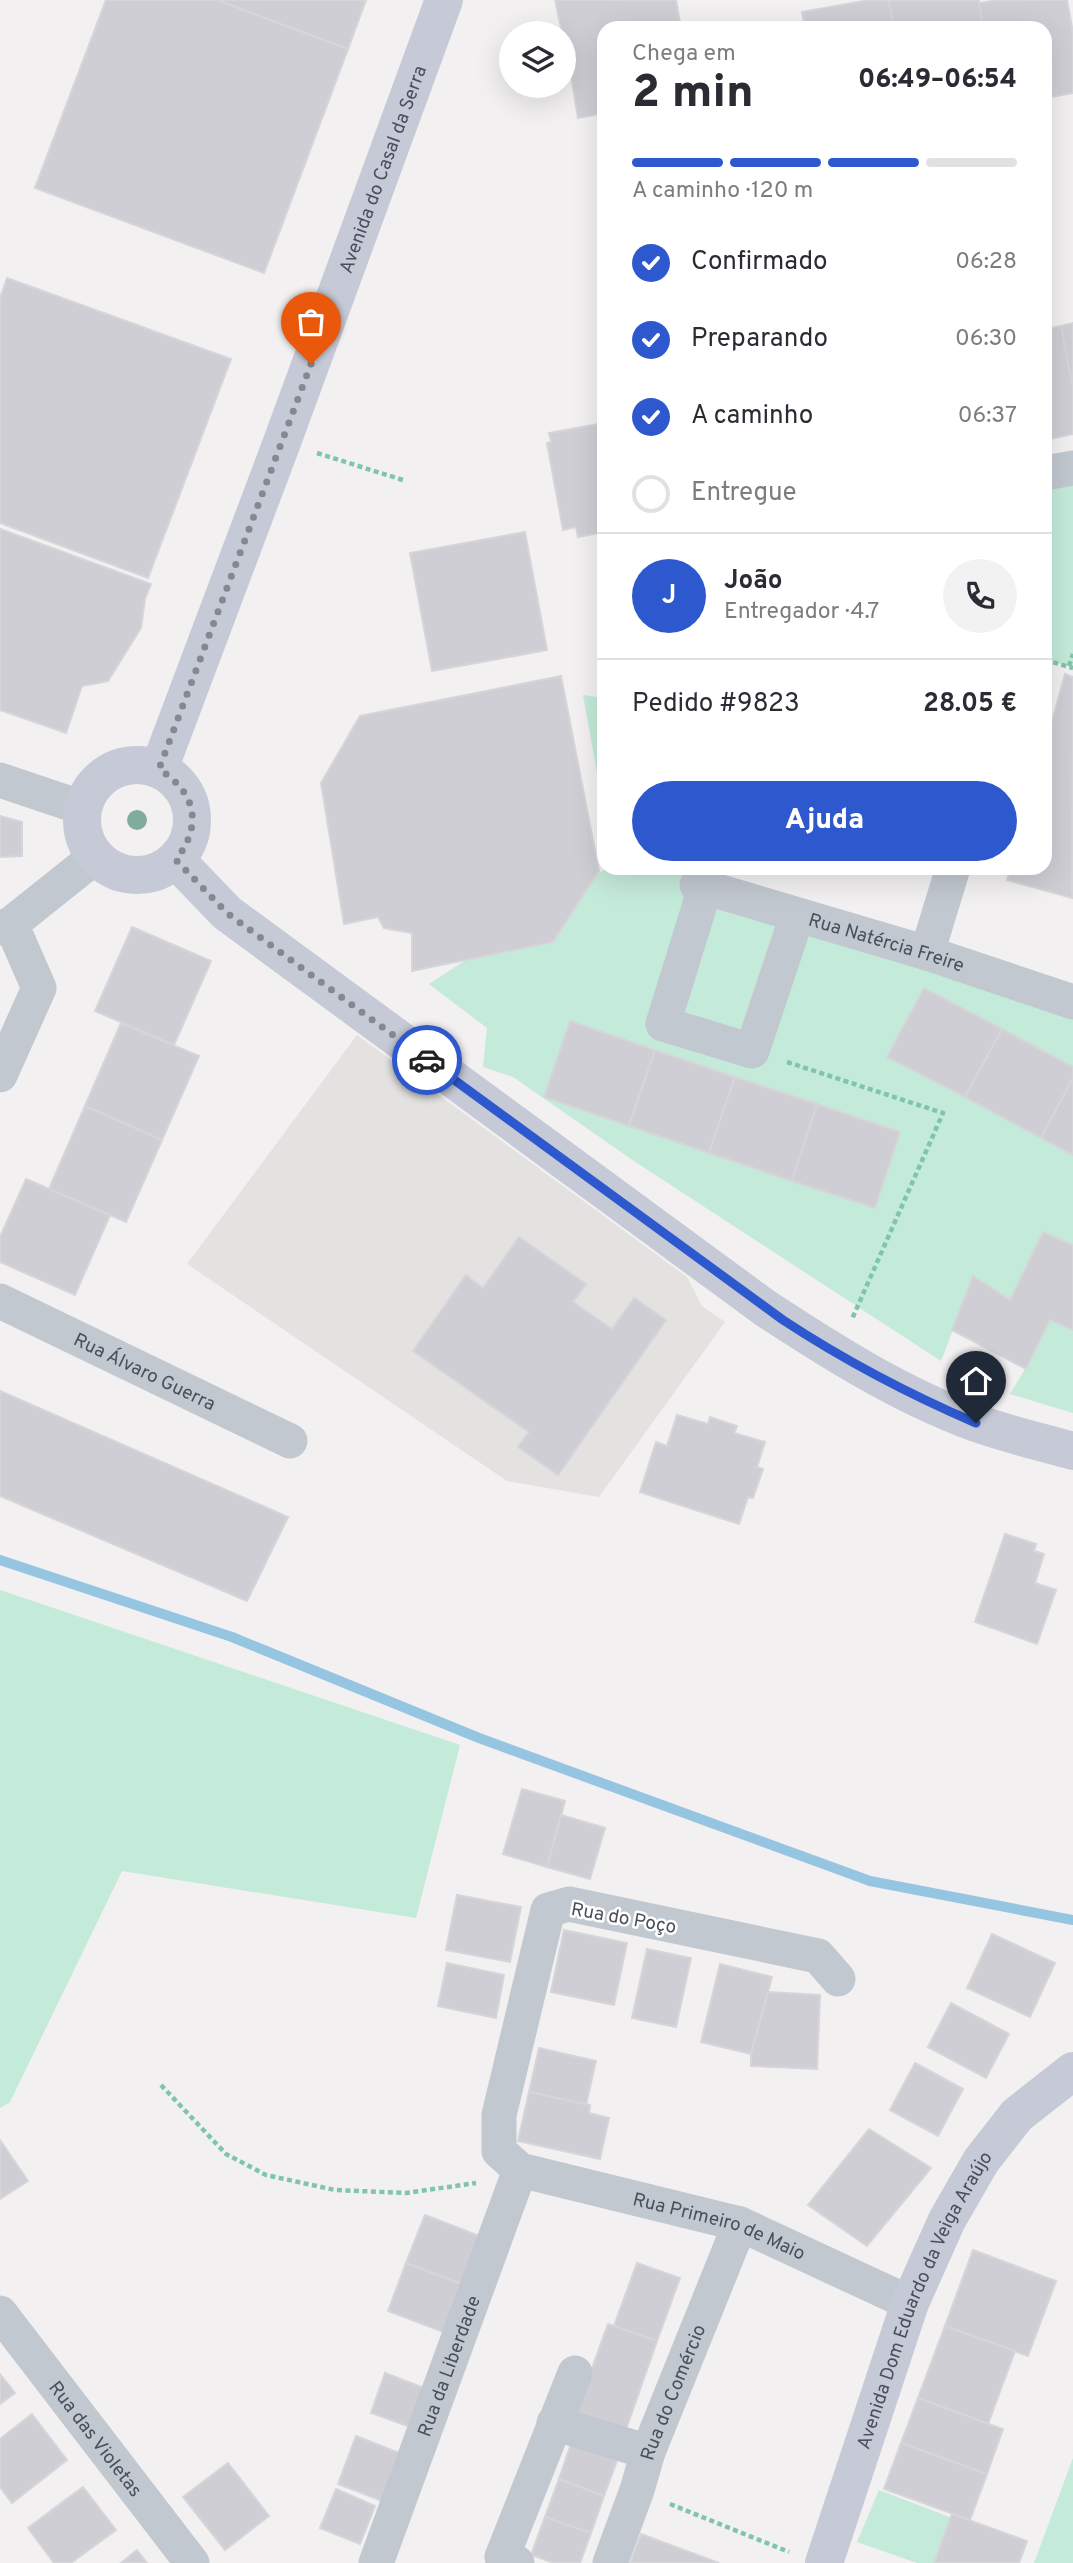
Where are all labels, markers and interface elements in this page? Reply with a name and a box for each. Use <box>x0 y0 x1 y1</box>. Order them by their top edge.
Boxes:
map controls <box>499 21 576 98</box>
button: layers <box>499 21 576 98</box>
text: Chega em <box>632 40 736 69</box>
street label: Avenida do Casal da Serra <box>335 62 433 277</box>
text: 06:49–06:54 <box>858 64 1017 97</box>
text: 2 min <box>632 65 754 124</box>
text: A caminho · 120 m <box>632 177 813 206</box>
icon: check <box>632 244 670 282</box>
text: Confirmado <box>691 246 828 279</box>
text: 06:28 <box>955 248 1017 277</box>
pin <box>281 292 341 364</box>
icon: bag <box>292 303 330 341</box>
icon: check <box>632 321 670 359</box>
text: Preparando <box>691 323 828 356</box>
text: 06:30 <box>955 325 1017 354</box>
icon: check <box>632 398 670 436</box>
text: A caminho <box>691 400 813 433</box>
text: 06:37 <box>958 402 1017 431</box>
text: Entregue <box>691 477 797 510</box>
button: phone <box>943 559 1017 633</box>
text: João <box>724 565 782 598</box>
text: J <box>662 580 676 613</box>
text: Entregador · 4.7 <box>724 598 879 627</box>
text: Pedido #9823 <box>632 688 800 721</box>
text: 28.05 € <box>923 688 1017 721</box>
button: Ajuda <box>632 781 1017 861</box>
street label: Rua Natércia Freire <box>805 909 967 979</box>
courier <box>392 1025 462 1095</box>
icon: car <box>408 1041 446 1079</box>
street label: Rua Álvaro Guerra <box>69 1328 219 1417</box>
pin <box>946 1351 1006 1423</box>
icon: home <box>957 1362 995 1400</box>
street label: Rua do Poço <box>569 1898 678 1940</box>
street label: Avenida Dom Eduardo da Veiga Araújo <box>852 2147 998 2453</box>
street label: Rua Primeiro de Maio <box>630 2188 809 2267</box>
street label: Rua da Liberdade <box>413 2293 487 2440</box>
street label: Rua do Comércio <box>636 2321 712 2463</box>
street label: Rua das Violetas <box>43 2377 147 2502</box>

